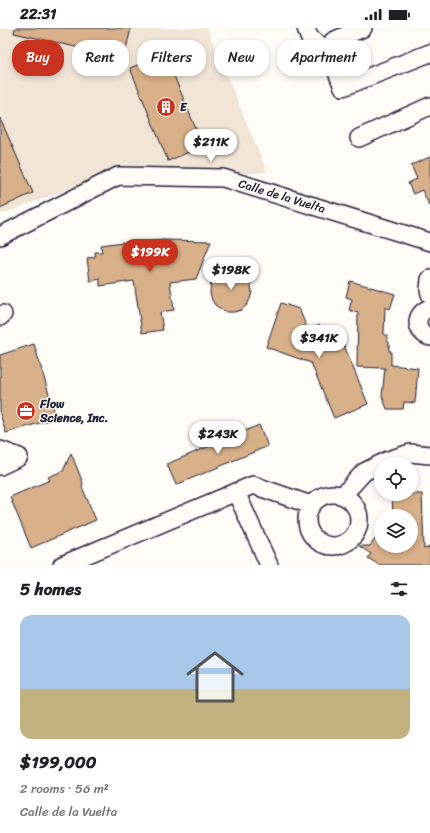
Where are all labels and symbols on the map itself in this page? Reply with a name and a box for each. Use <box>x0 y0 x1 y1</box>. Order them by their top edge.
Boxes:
building icon: E <box>155 96 177 118</box>
place label: E <box>180 96 188 118</box>
pin: $211K <box>183 129 239 163</box>
street label: Calle de la Vuelta <box>236 172 328 220</box>
pin: $199K <box>122 239 178 273</box>
pin: $198K <box>203 257 259 291</box>
pin: $341K <box>291 325 347 359</box>
place label: Flow Science, Inc. <box>39 393 108 429</box>
office icon: Flow Science, Inc. <box>15 400 37 422</box>
pin: $243K <box>190 421 246 455</box>

